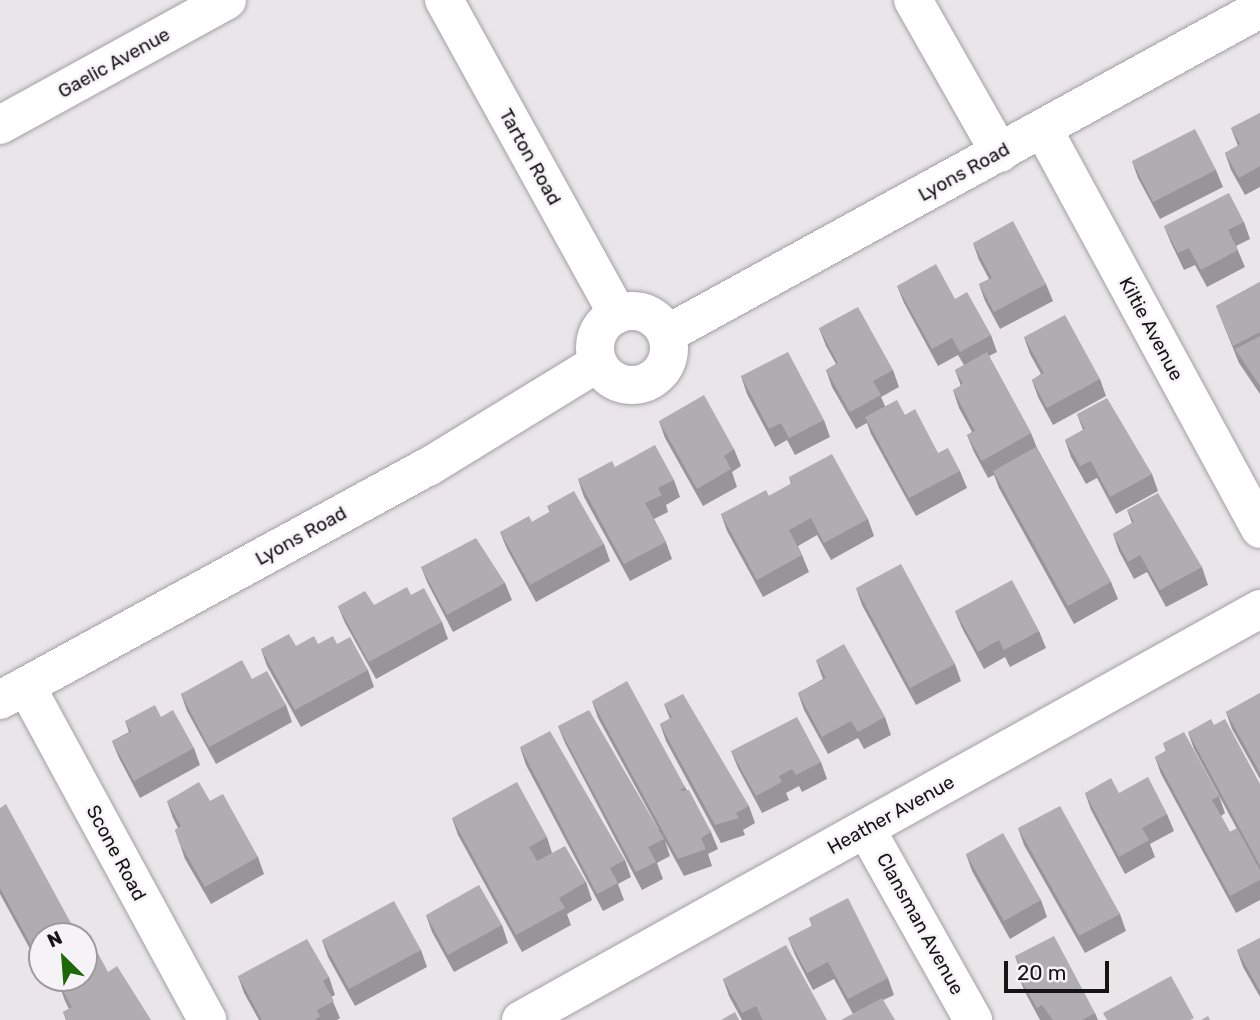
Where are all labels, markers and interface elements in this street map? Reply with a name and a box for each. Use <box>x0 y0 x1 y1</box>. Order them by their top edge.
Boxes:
street label: Gaelic Avenue <box>54 23 174 103</box>
street label: Tarton Road <box>494 105 566 209</box>
street label: Lyons Road <box>914 138 1014 206</box>
street label: Kiltie Avenue <box>1114 273 1188 385</box>
street label: Lyons Road <box>251 502 351 570</box>
street label: Heather Avenue <box>823 770 959 860</box>
street label: Scone Road <box>81 801 151 905</box>
street label: Clansman Avenue <box>871 849 969 999</box>
north arrow <box>28 922 98 992</box>
text: N <box>44 926 66 953</box>
scale bar <box>1008 946 1113 990</box>
text: 20 m <box>1017 960 1066 985</box>

